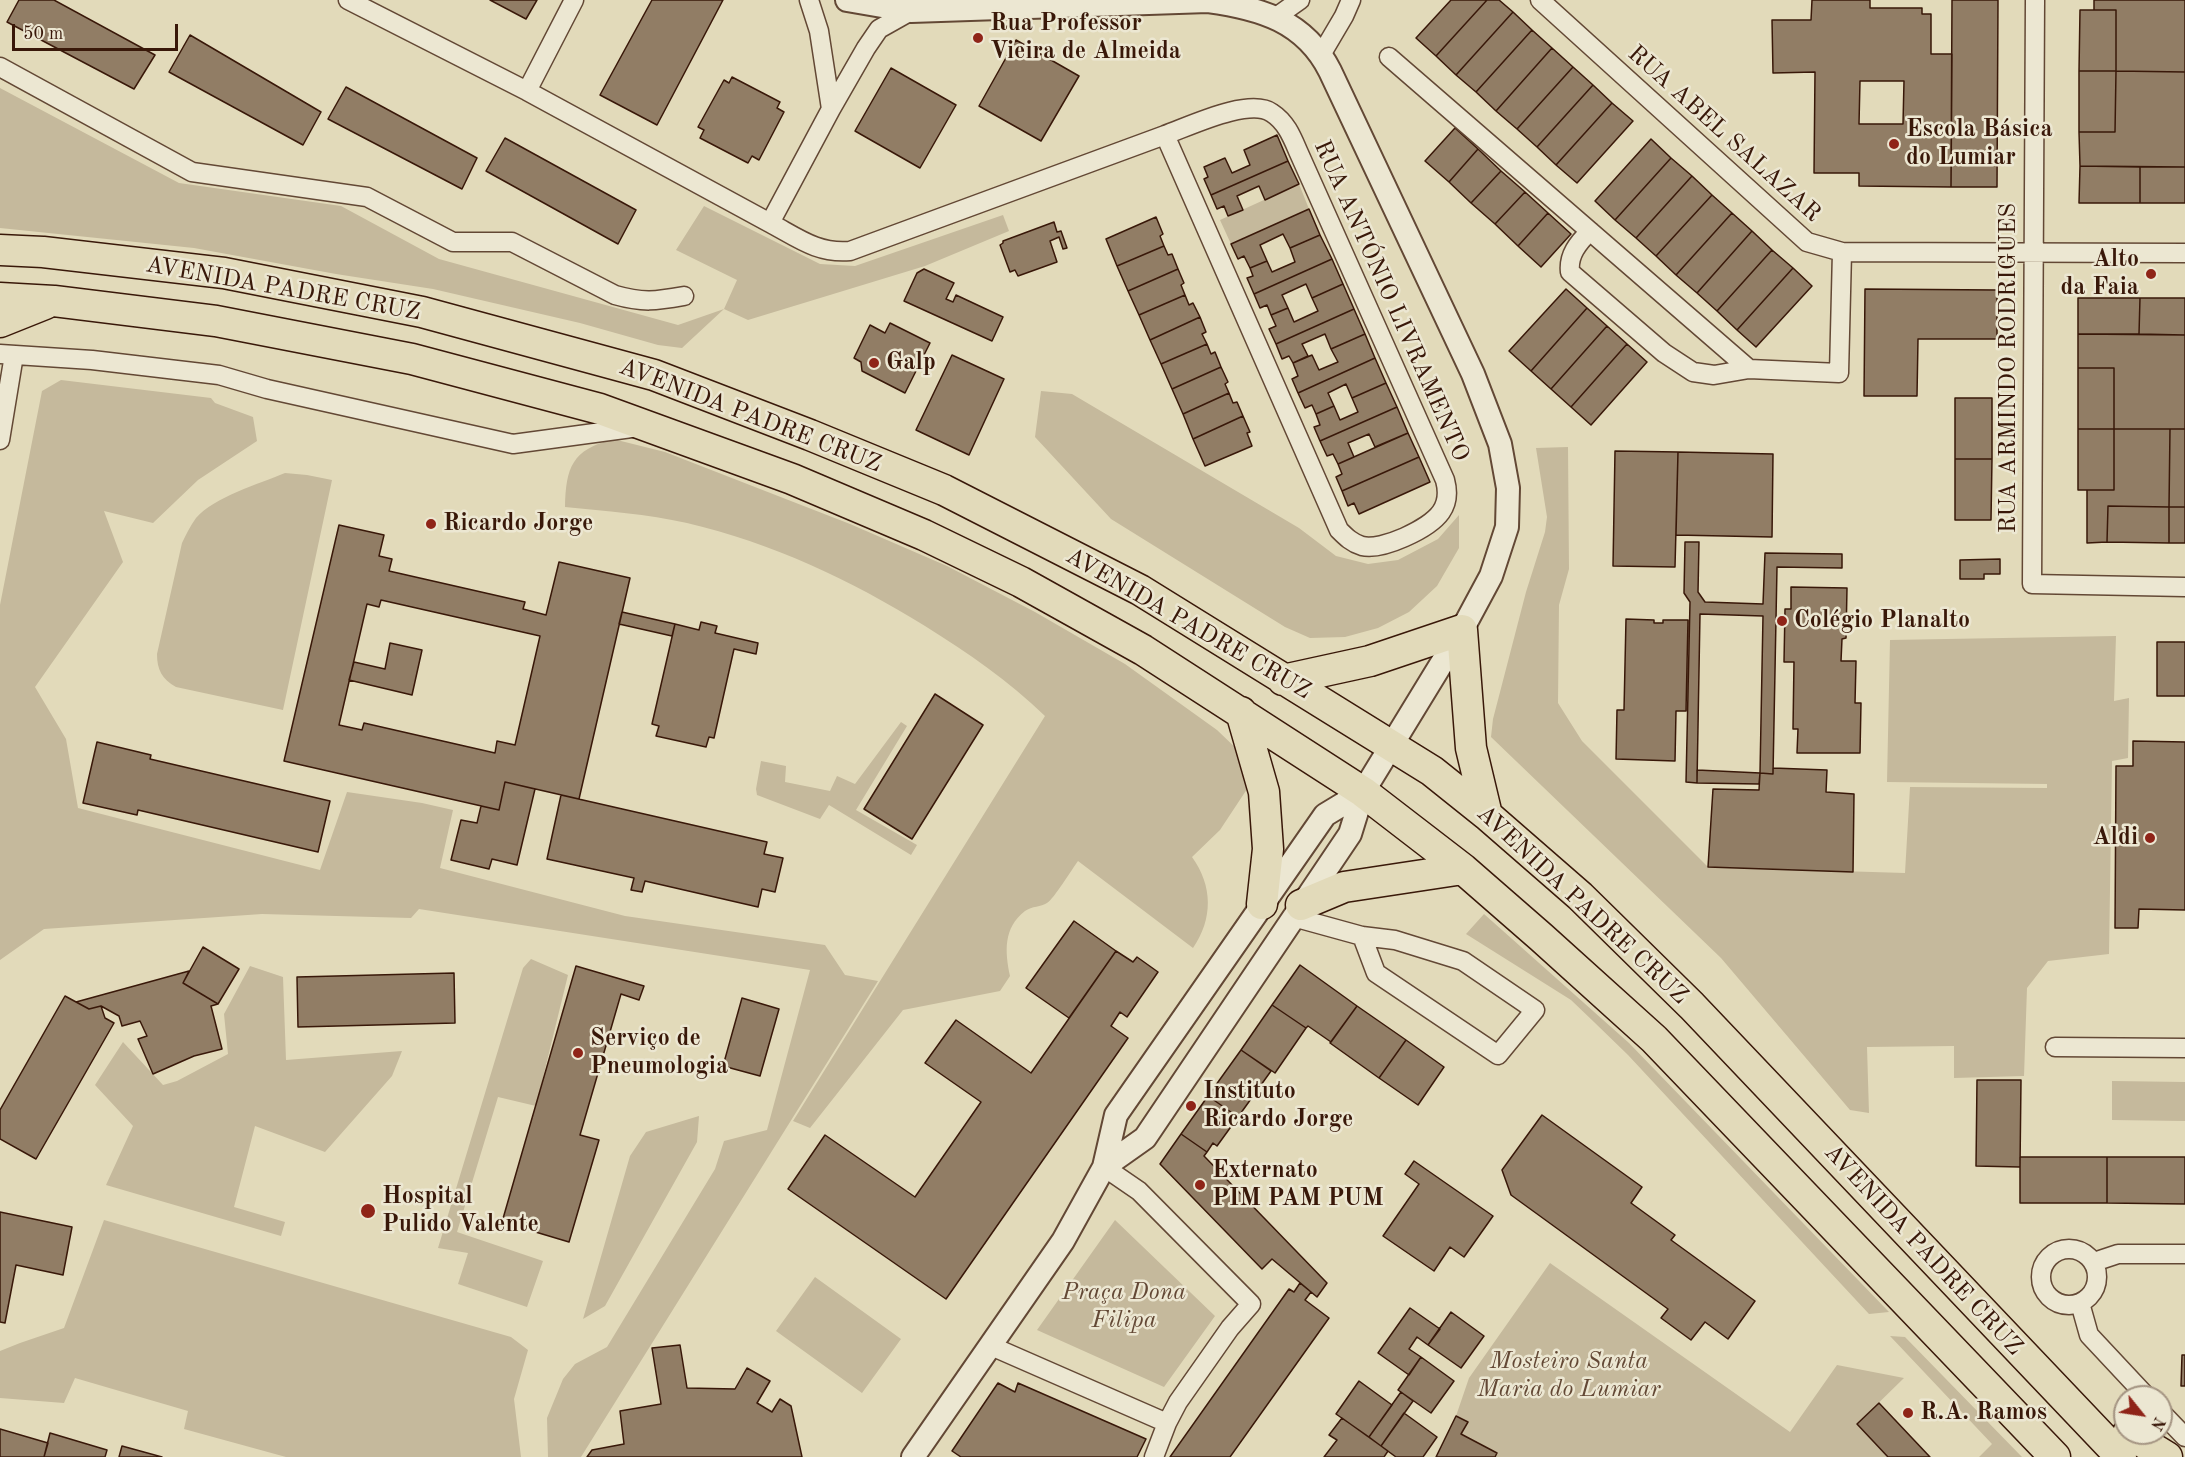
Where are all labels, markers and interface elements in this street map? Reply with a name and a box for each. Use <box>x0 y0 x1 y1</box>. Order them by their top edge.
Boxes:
place label: Rua Professor Vieira de Almeida <box>990 10 1181 66</box>
scale bar <box>15 12 182 50</box>
text: 50 m <box>23 25 63 43</box>
marker: Rua Professor Vieira de Almeida <box>971 31 985 45</box>
street label: RUA ABEL SALAZAR <box>1621 40 1827 228</box>
place label: Escola Básica do Lumiar <box>1906 116 2053 172</box>
street label: RUA ANTÓNIO LIVRAMENTO <box>1307 136 1475 466</box>
marker: Escola Básica do Lumiar <box>1887 137 1901 151</box>
street label: RUA ARMINDO RODRIGUES <box>1995 203 2023 533</box>
place label: Alto da Faia <box>2060 246 2139 302</box>
street label: AVENIDA PADRE CRUZ <box>143 251 423 327</box>
marker: Alto da Faia <box>2144 267 2158 281</box>
place label: Galp <box>886 349 936 377</box>
street label: AVENIDA PADRE CRUZ <box>615 353 885 479</box>
marker: Galp <box>867 356 881 370</box>
place label: Ricardo Jorge <box>443 510 593 538</box>
marker: Ricardo Jorge <box>424 517 438 531</box>
street label: AVENIDA PADRE CRUZ <box>1060 542 1316 706</box>
place label: Colégio Planalto <box>1794 607 1970 635</box>
marker: Colégio Planalto <box>1775 614 1789 628</box>
street label: AVENIDA PADRE CRUZ <box>1470 799 1694 1011</box>
place label: Aldi <box>2092 824 2138 852</box>
marker: Aldi <box>2143 831 2157 845</box>
place label: Serviço de Pneumologia <box>590 1025 728 1081</box>
marker: Serviço de Pneumologia <box>571 1046 585 1060</box>
place label: Instituto Ricardo Jorge <box>1203 1078 1353 1134</box>
marker: Instituto Ricardo Jorge <box>1184 1099 1198 1113</box>
street label: AVENIDA PADRE CRUZ <box>1817 1138 2029 1362</box>
place label: Externato PIM PAM PUM <box>1212 1157 1384 1213</box>
marker: Externato PIM PAM PUM <box>1193 1178 1207 1192</box>
place label: Hospital Pulido Valente <box>382 1183 539 1239</box>
marker: Hospital Pulido Valente <box>359 1202 377 1220</box>
park label: Praça Dona Filipa <box>1062 1279 1186 1335</box>
park label: Mosteiro Santa Maria do Lumiar <box>1477 1348 1661 1404</box>
north arrow <box>2113 1385 2173 1445</box>
place label: R.A. Ramos <box>1920 1399 2047 1427</box>
marker: R.A. Ramos <box>1901 1406 1915 1420</box>
text: N <box>2147 1414 2167 1432</box>

